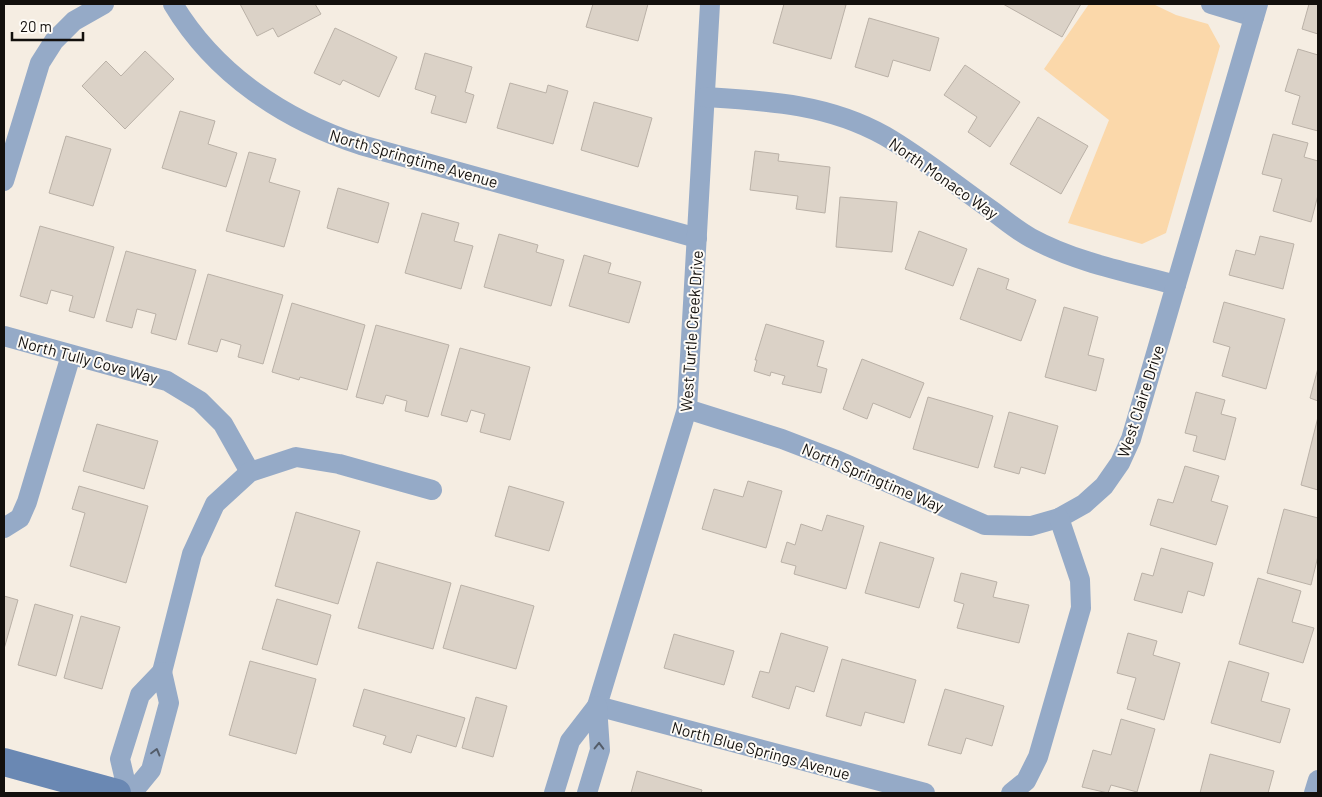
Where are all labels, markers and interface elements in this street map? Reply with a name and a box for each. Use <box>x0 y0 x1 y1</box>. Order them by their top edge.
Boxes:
scale bar <box>12 10 84 42</box>
text: 20 m <box>20 17 52 35</box>
street label: North Springtime Avenue <box>328 125 500 191</box>
street label: North Monaco Way <box>886 133 1003 223</box>
street label: West Turtle Creek Drive <box>676 250 706 412</box>
street label: North Tully Cove Way <box>16 331 161 387</box>
street label: West Claire Drive <box>1113 342 1167 460</box>
street label: North Springtime Way <box>799 439 947 516</box>
street label: North Blue Springs Avenue <box>670 717 852 783</box>
one-way arrow <box>594 742 604 750</box>
one-way arrow <box>150 748 160 756</box>

